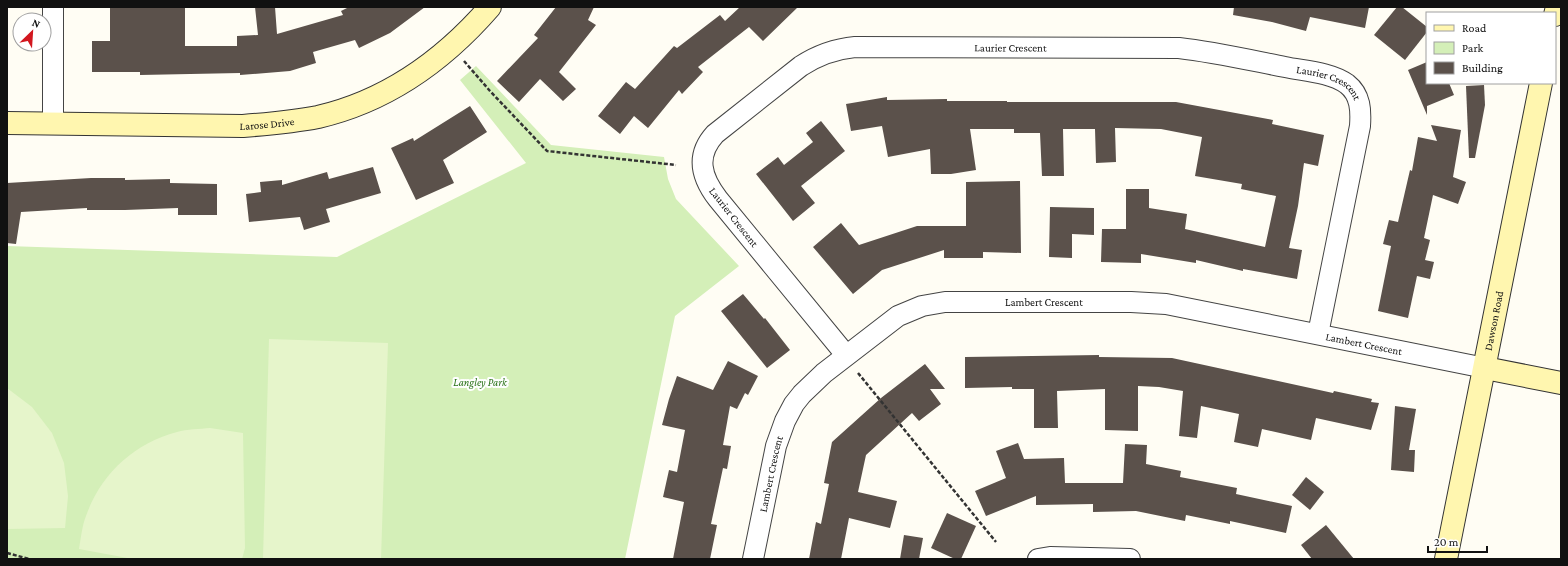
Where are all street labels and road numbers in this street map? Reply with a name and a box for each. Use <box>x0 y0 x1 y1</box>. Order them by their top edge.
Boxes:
street label: Laurier Crescent <box>974 41 1047 54</box>
street label: Laurier Crescent <box>1295 63 1364 102</box>
street label: Larose Drive <box>239 115 295 132</box>
street label: Laurier Crescent <box>707 185 761 249</box>
street label: Dawson Road <box>1482 290 1505 352</box>
street label: Lambert Crescent <box>1005 296 1083 308</box>
street label: Lambert Crescent <box>1325 330 1404 357</box>
street label: Lambert Crescent <box>757 434 785 513</box>

